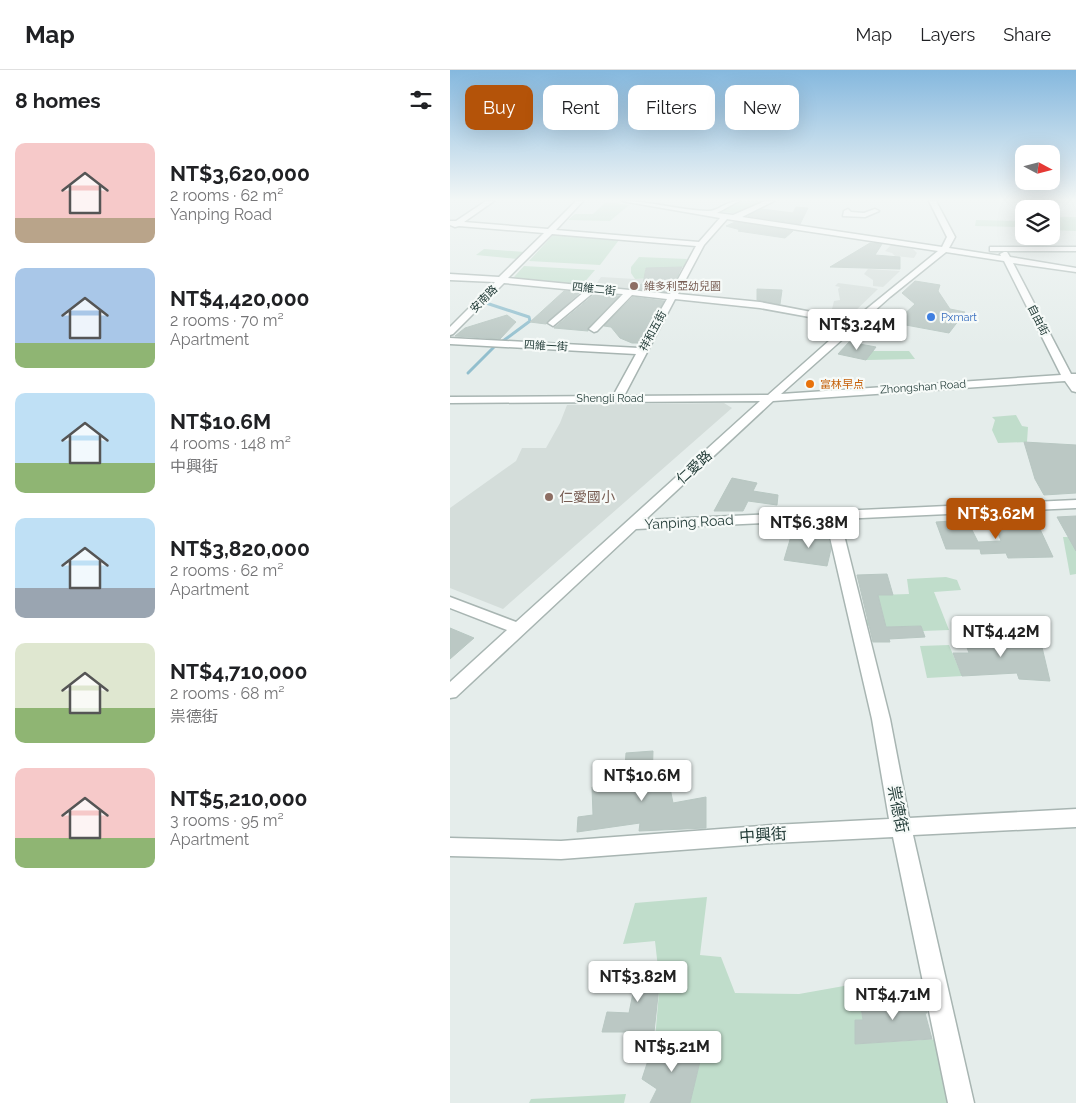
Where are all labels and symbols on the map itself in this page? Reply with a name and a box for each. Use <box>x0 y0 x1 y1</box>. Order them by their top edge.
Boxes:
north arrow <box>1015 145 1060 190</box>
street label: 四維二街 <box>571 280 617 298</box>
marker: 維多利亞幼兒園 <box>628 280 640 292</box>
place label: 維多利亞幼兒園 <box>644 280 721 293</box>
street label: 安南路 <box>468 283 500 315</box>
street label: 自由街 <box>1025 302 1051 338</box>
pin: NT$3.24M <box>805 308 909 351</box>
street label: 祥和五街 <box>637 309 669 353</box>
marker: Pxmart <box>925 311 937 323</box>
place label: Pxmart <box>941 311 977 324</box>
street label: 四維一街 <box>524 338 568 354</box>
street label: Zhongshan Road <box>879 377 967 396</box>
marker: 富林早点 <box>804 378 816 390</box>
place label: 富林早点 <box>820 378 864 391</box>
street label: Shengli Road <box>576 392 644 405</box>
street label: 仁愛路 <box>673 447 715 487</box>
place label: 仁愛國小 <box>559 489 615 505</box>
marker: 仁愛國小 <box>543 491 555 503</box>
pin: NT$3.62M <box>944 498 1048 540</box>
pin: NT$6.38M <box>757 506 861 549</box>
street label: Yanping Road <box>644 512 734 532</box>
pin: NT$4.42M <box>949 616 1053 658</box>
pin: NT$10.6M <box>590 760 694 802</box>
street label: 祟德街 <box>884 784 912 834</box>
street label: 中興街 <box>738 824 788 846</box>
pin: NT$3.82M <box>586 960 690 1003</box>
pin: NT$4.71M <box>841 978 945 1021</box>
pin: NT$5.21M <box>620 1030 724 1073</box>

